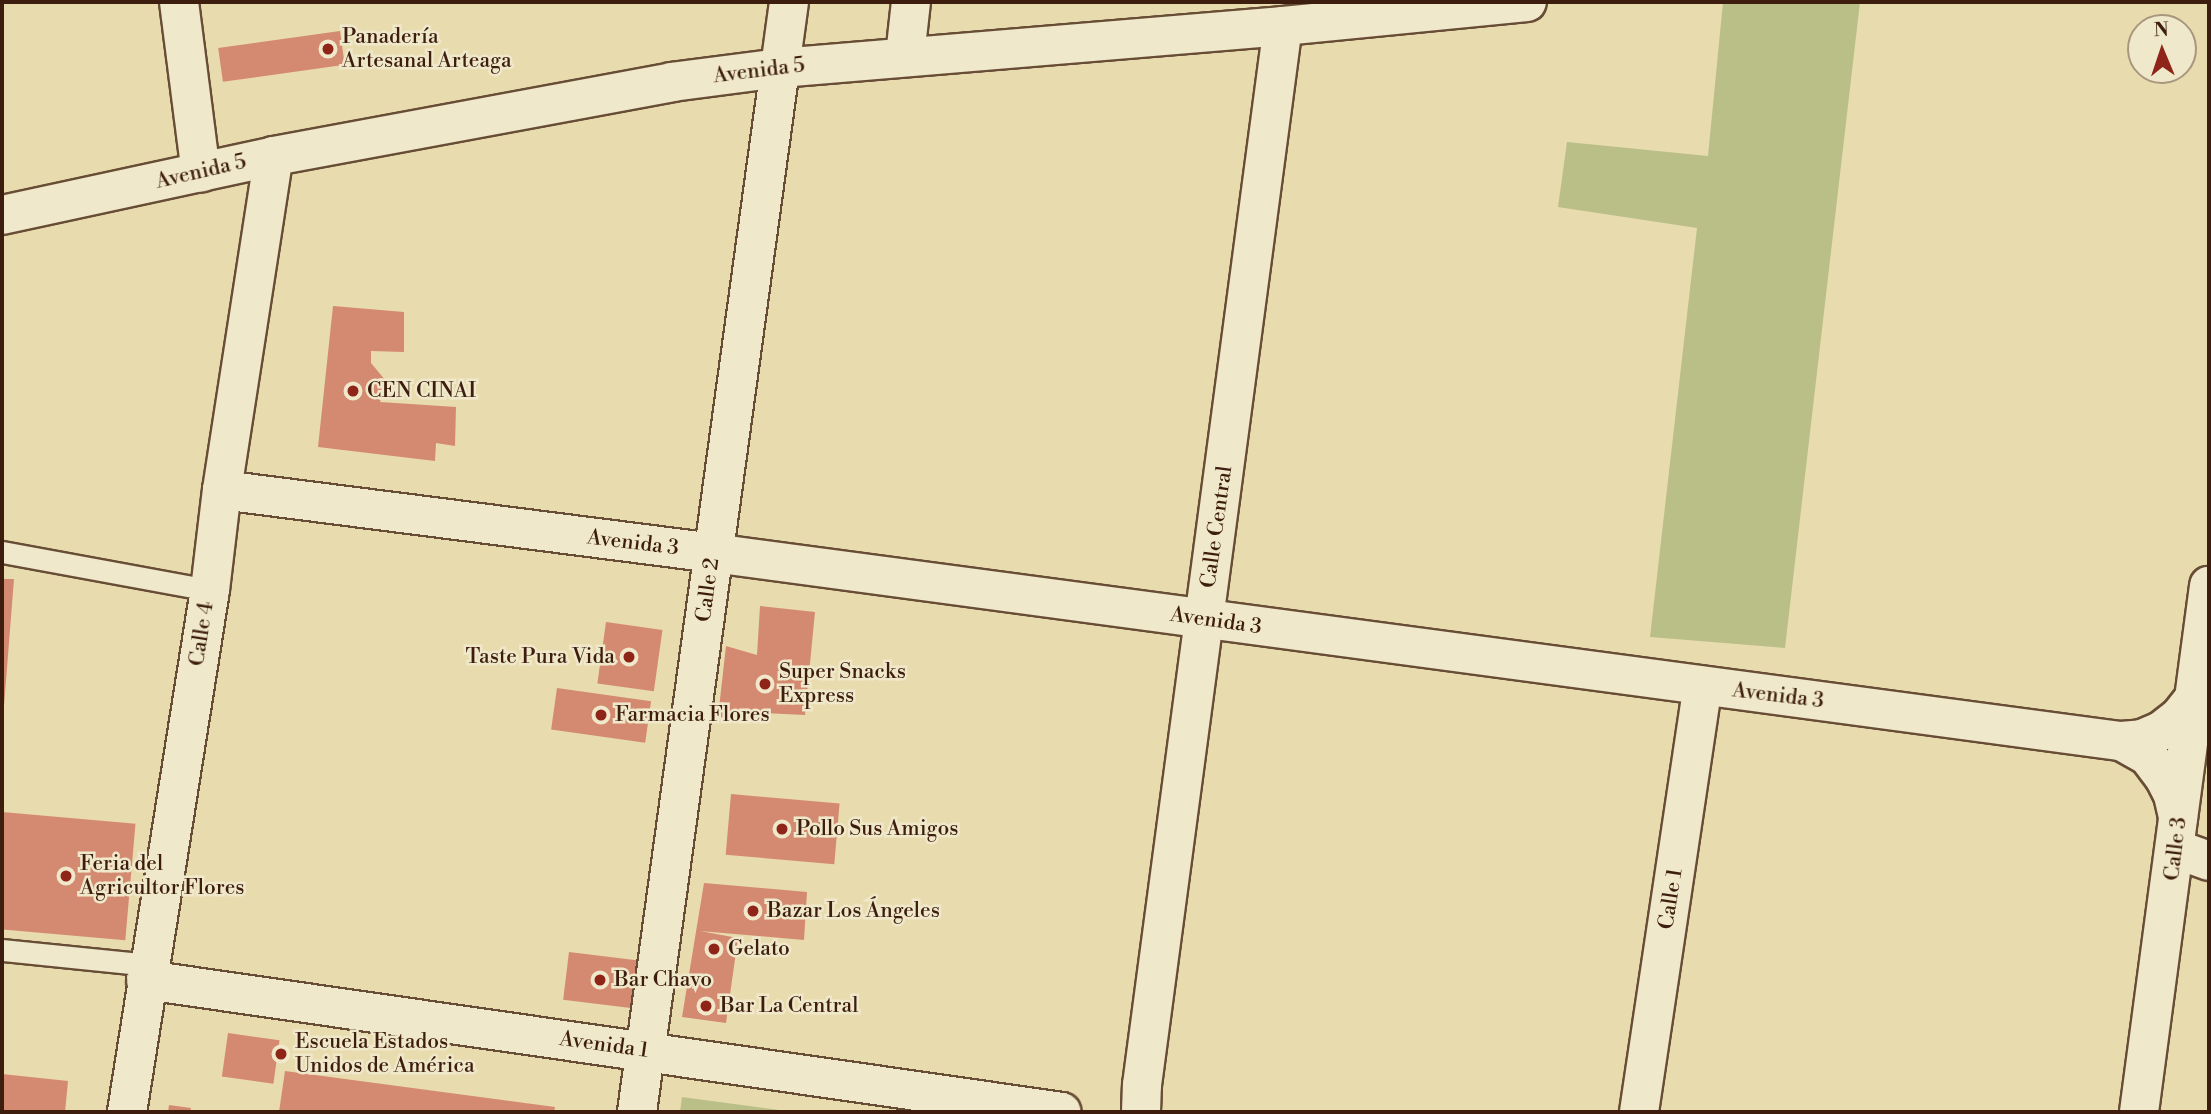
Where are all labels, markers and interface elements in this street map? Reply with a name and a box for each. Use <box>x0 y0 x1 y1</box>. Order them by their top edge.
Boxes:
north arrow <box>2127 14 2197 84</box>
text: N <box>2153 18 2169 42</box>
place label: Panadería Artesanal Arteaga <box>342 24 512 74</box>
marker: Panadería Artesanal Arteaga <box>320 41 336 57</box>
street label: Avenida 5 <box>712 53 806 89</box>
street label: Avenida 5 <box>153 149 249 195</box>
place label: CEN CINAI <box>367 378 476 404</box>
marker: CEN CINAI <box>345 383 361 399</box>
street label: Calle Central <box>1196 464 1238 590</box>
street label: Avenida 3 <box>586 525 680 561</box>
street label: Calle 2 <box>691 556 725 624</box>
street label: Calle 4 <box>184 600 220 668</box>
street label: Avenida 3 <box>1169 602 1263 640</box>
place label: Taste Pura Vida <box>466 644 615 670</box>
marker: Taste Pura Vida <box>621 649 637 665</box>
place label: Super Snacks Express <box>779 659 906 709</box>
marker: Super Snacks Express <box>757 676 773 692</box>
street label: Avenida 3 <box>1731 678 1825 714</box>
place label: Farmacia Flores <box>615 702 770 728</box>
marker: Farmacia Flores <box>593 707 609 723</box>
place label: Pollo Sus Amigos <box>796 816 958 842</box>
street label: Calle 3 <box>2160 816 2192 882</box>
marker: Pollo Sus Amigos <box>774 821 790 837</box>
place label: Feria del Agricultor Flores <box>80 851 245 901</box>
street label: Calle 1 <box>1654 867 1688 931</box>
marker: Feria del Agricultor Flores <box>58 868 74 884</box>
place label: Bazar Los Ángeles <box>767 898 940 924</box>
marker: Bazar Los Ángeles <box>745 903 761 919</box>
place label: Gelato <box>728 936 790 962</box>
marker: Gelato <box>706 941 722 957</box>
place label: Bar Chavo <box>614 967 712 993</box>
marker: Bar Chavo <box>592 972 608 988</box>
place label: Bar La Central <box>720 993 858 1019</box>
marker: Bar La Central <box>698 998 714 1014</box>
street label: Avenida 1 <box>558 1026 650 1064</box>
place label: Escuela Estados Unidos de América <box>295 1029 475 1079</box>
marker: Escuela Estados Unidos de América <box>273 1046 289 1062</box>

